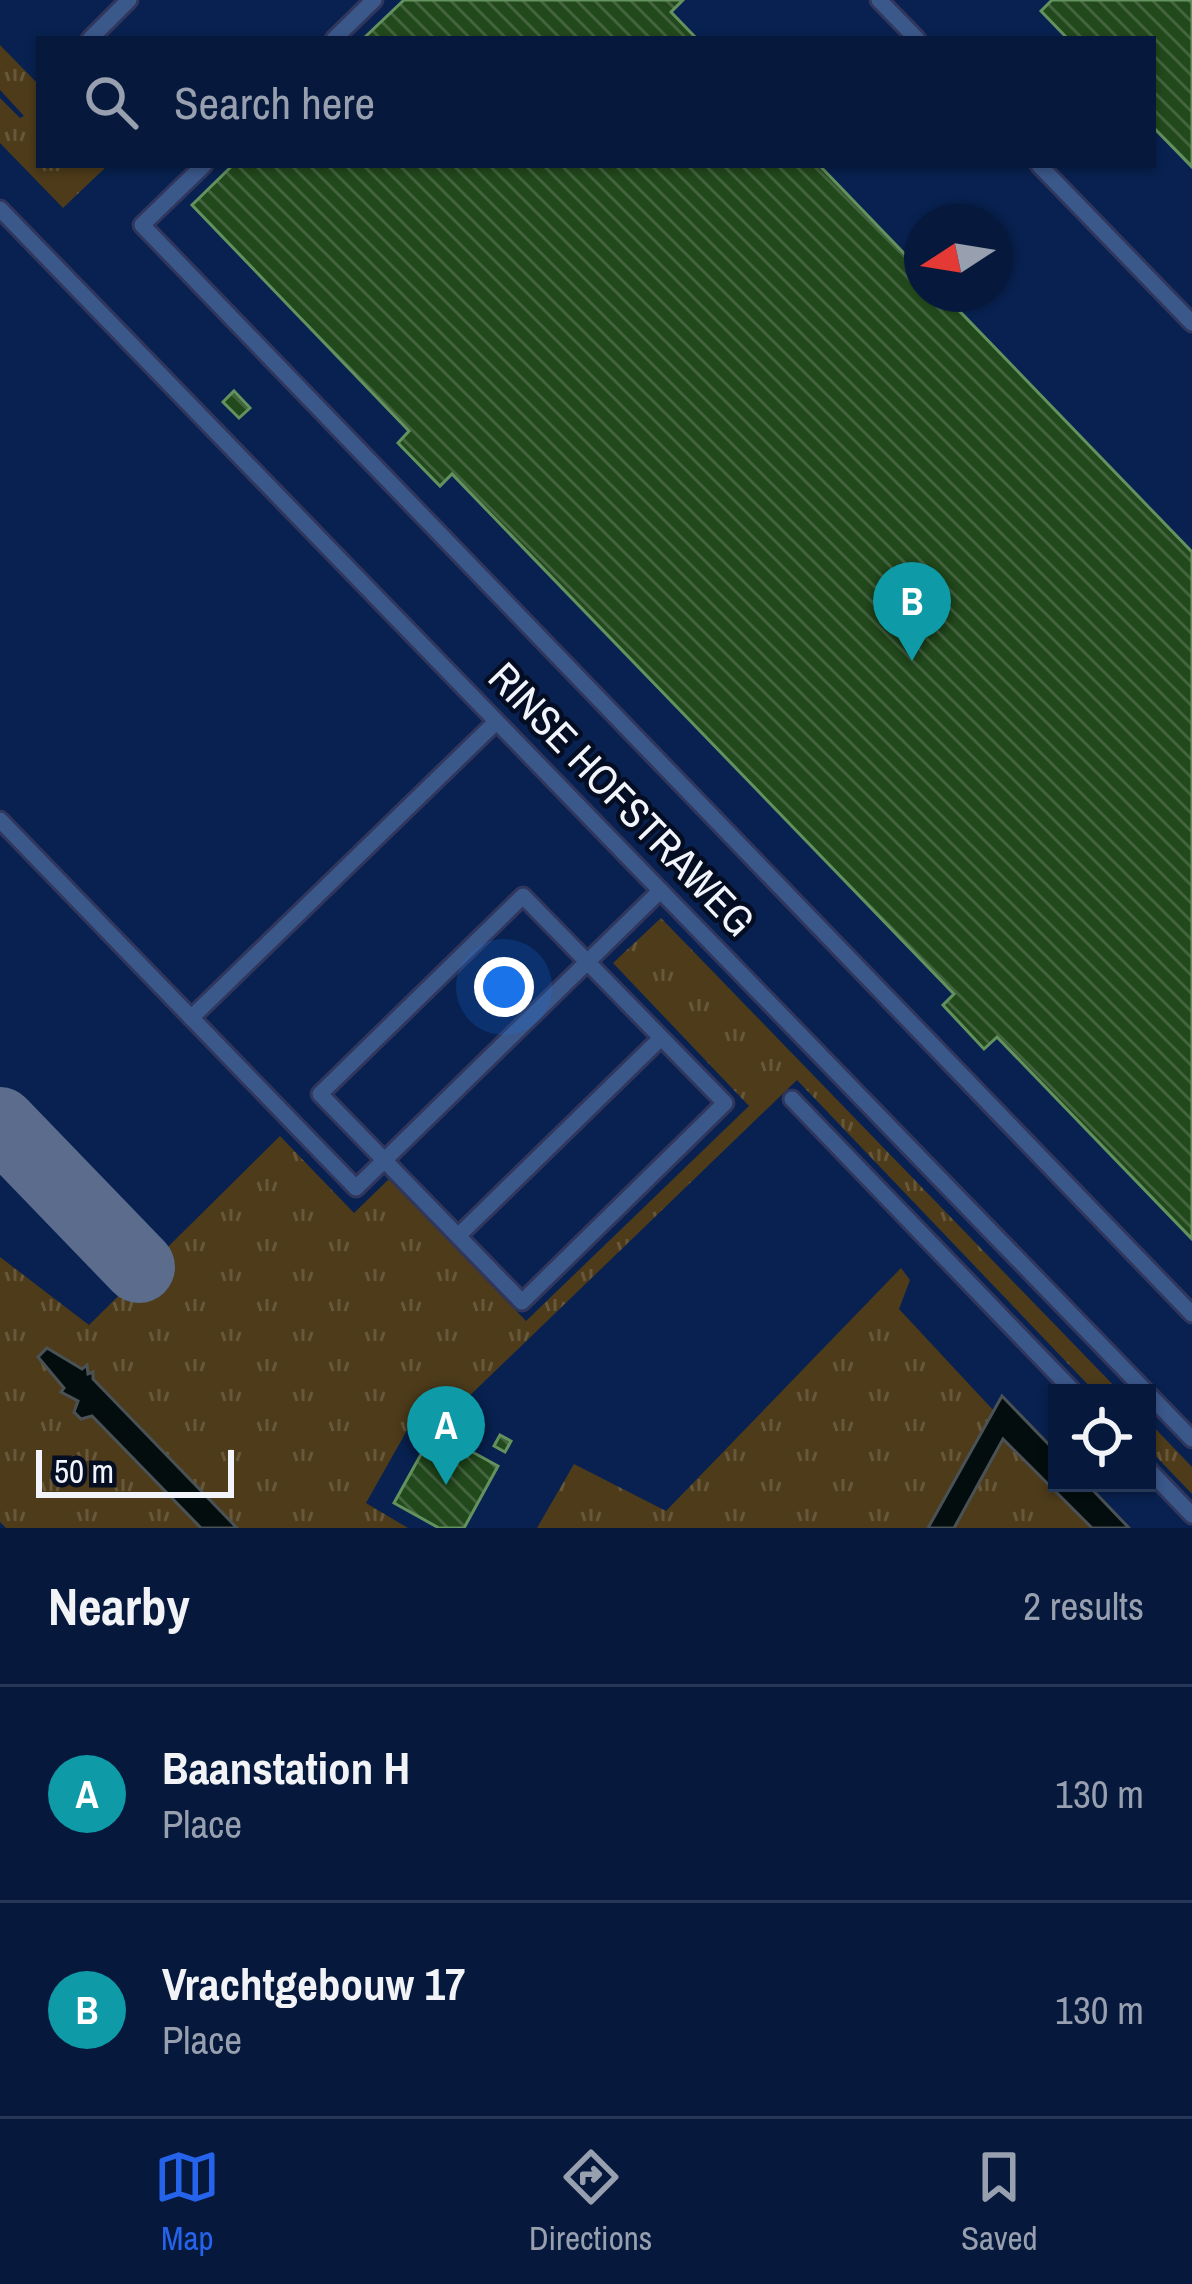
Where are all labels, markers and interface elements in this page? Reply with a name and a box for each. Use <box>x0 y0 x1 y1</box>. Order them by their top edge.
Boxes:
search box <box>36 36 1156 168</box>
icon: search <box>78 69 144 135</box>
text: Search here <box>174 72 375 133</box>
north arrow <box>904 204 1012 312</box>
pin: B <box>873 562 951 661</box>
street label: RINSE HOFSTRAWEG <box>477 650 767 948</box>
your location <box>474 957 534 1017</box>
map controls <box>1048 1384 1156 1492</box>
button: locate <box>1048 1384 1156 1492</box>
pin: A <box>407 1386 485 1485</box>
scale bar <box>36 1444 234 1497</box>
text: 50 m <box>54 1449 114 1493</box>
text: Nearby <box>48 1572 190 1641</box>
text: 2 results <box>1023 1580 1144 1632</box>
text: Baanstation H <box>162 1737 410 1798</box>
text: A <box>75 1768 99 1820</box>
text: 130 m <box>1055 1768 1144 1820</box>
text: Place <box>162 1798 242 1850</box>
text: Vrachtgebouw 17 <box>162 1953 466 2014</box>
text: B <box>75 1984 99 2036</box>
text: 130 m <box>1055 1984 1144 2036</box>
text: Place <box>162 2014 242 2066</box>
tab: Map <box>154 2144 220 2260</box>
tab: Directions <box>529 2144 652 2260</box>
tab: Saved <box>961 2144 1038 2260</box>

